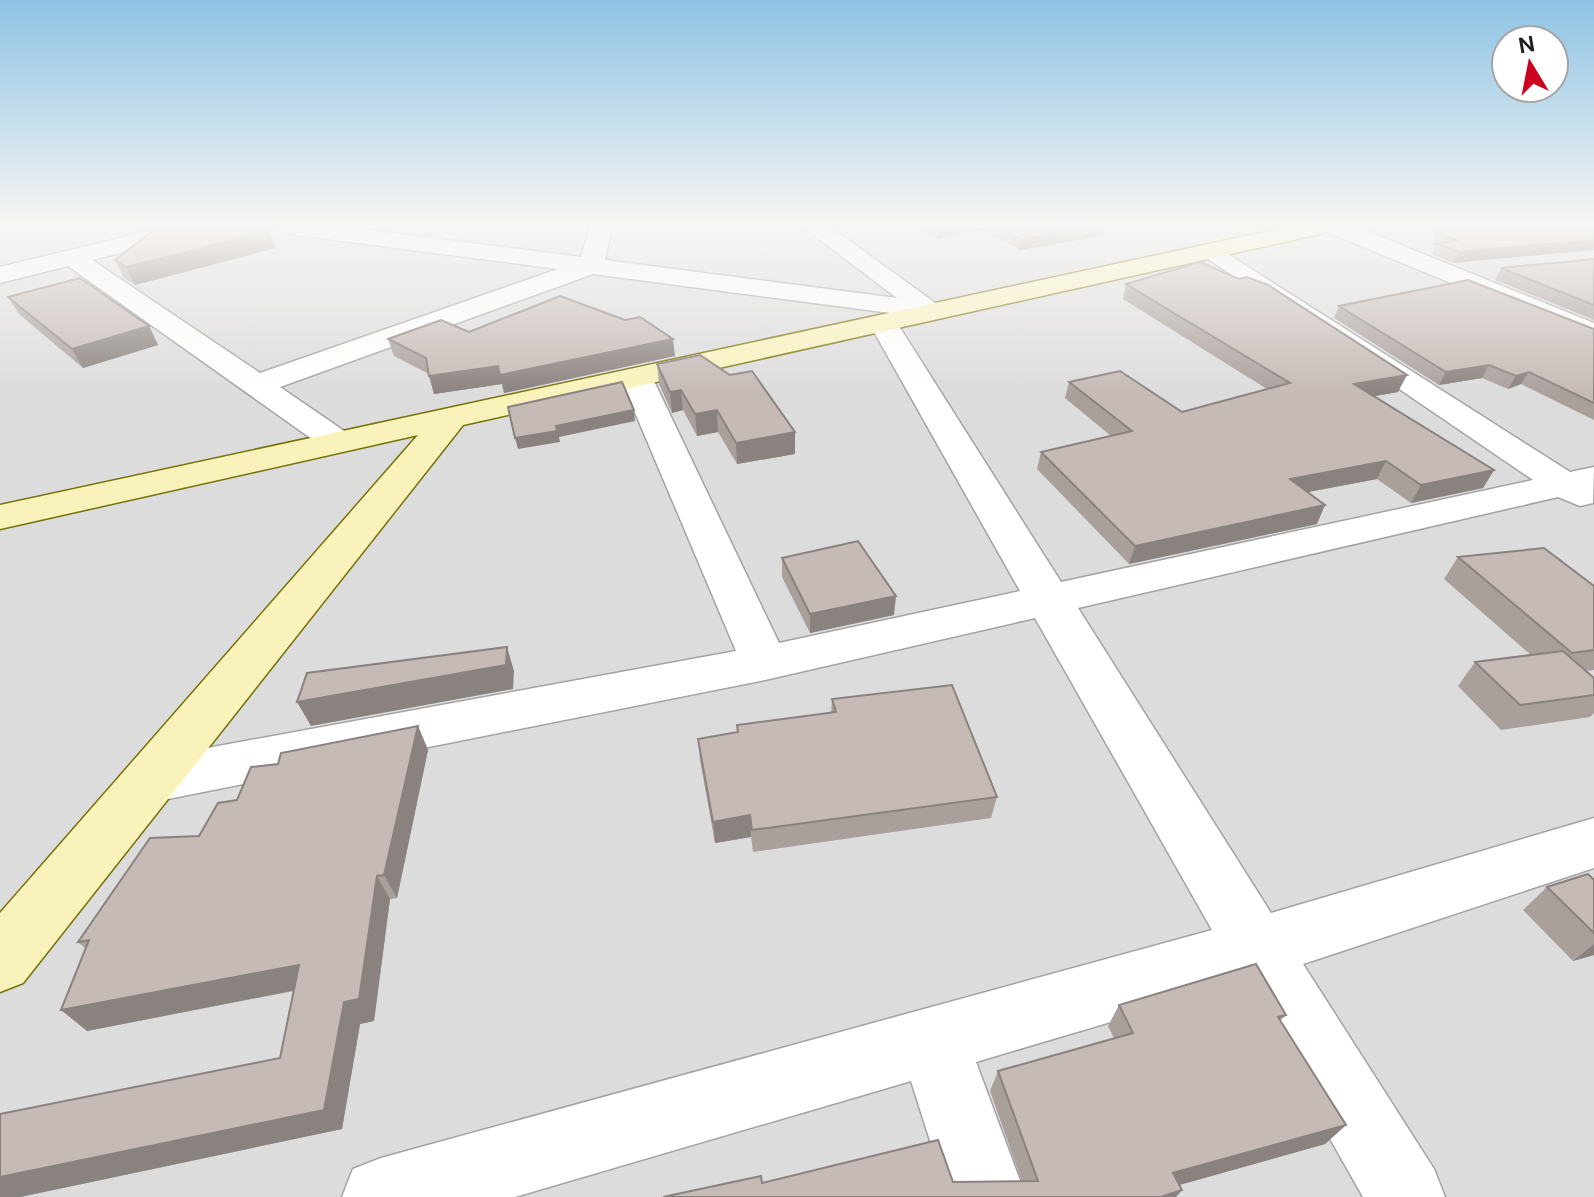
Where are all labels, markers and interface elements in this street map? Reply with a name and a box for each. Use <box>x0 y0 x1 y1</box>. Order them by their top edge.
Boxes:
north arrow <box>1490 24 1570 104</box>
text: N <box>1516 29 1537 60</box>

